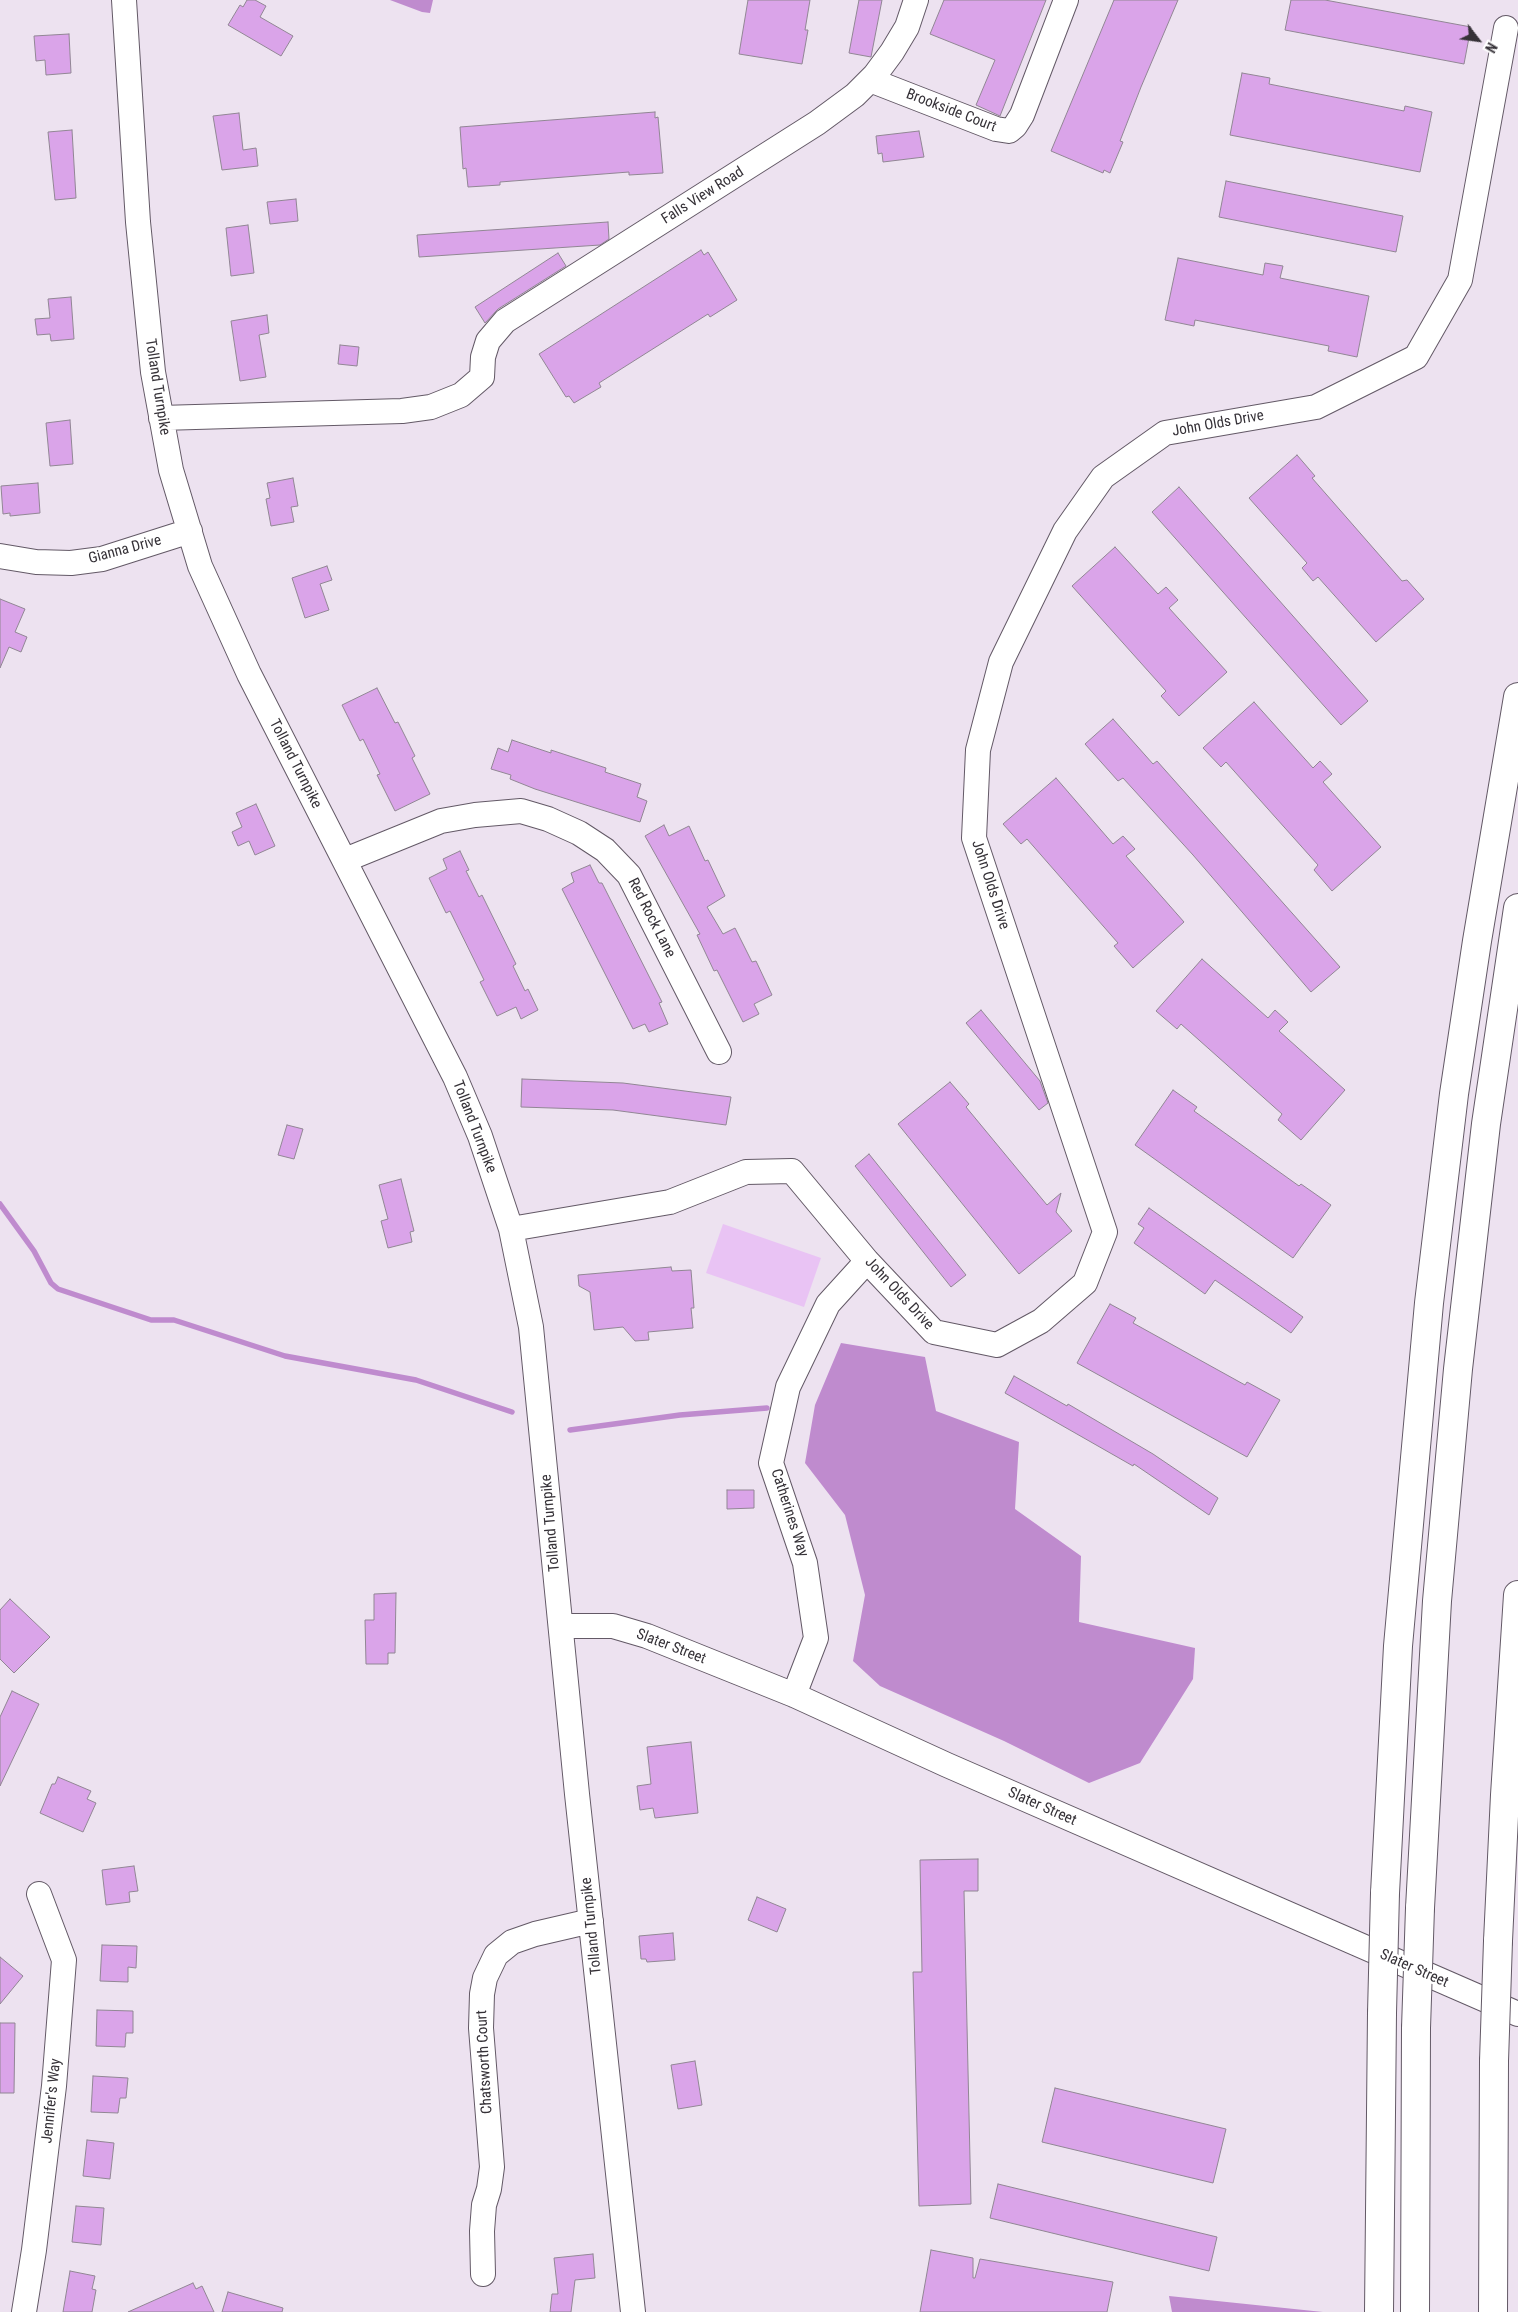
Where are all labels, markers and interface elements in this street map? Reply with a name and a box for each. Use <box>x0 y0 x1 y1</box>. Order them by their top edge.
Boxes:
north arrow <box>1453 15 1503 65</box>
text: N <box>1482 40 1500 55</box>
street label: Brookside Court <box>903 86 999 136</box>
street label: Falls View Road <box>659 164 747 228</box>
street label: Tolland Turnpike <box>140 337 174 437</box>
street label: John Olds Drive <box>1171 407 1265 441</box>
street label: Gianna Drive <box>87 532 163 568</box>
street label: Tolland Turnpike <box>265 716 325 812</box>
street label: John Olds Drive <box>967 838 1013 932</box>
street label: Red Rock Lane <box>623 875 679 961</box>
street label: Tolland Turnpike <box>448 1078 500 1176</box>
street label: John Olds Drive <box>861 1254 937 1334</box>
street label: Catherines Way <box>766 1467 812 1559</box>
street label: Tolland Turnpike <box>538 1474 564 1572</box>
street label: Slater Street <box>634 1626 708 1668</box>
street label: Slater Street <box>1005 1784 1079 1830</box>
street label: Tolland Turnpike <box>578 1877 606 1975</box>
street label: Slater Street <box>1377 1946 1451 1992</box>
street label: Chatsworth Court <box>473 2009 497 2115</box>
street label: Jennifer's Way <box>39 2058 65 2144</box>

